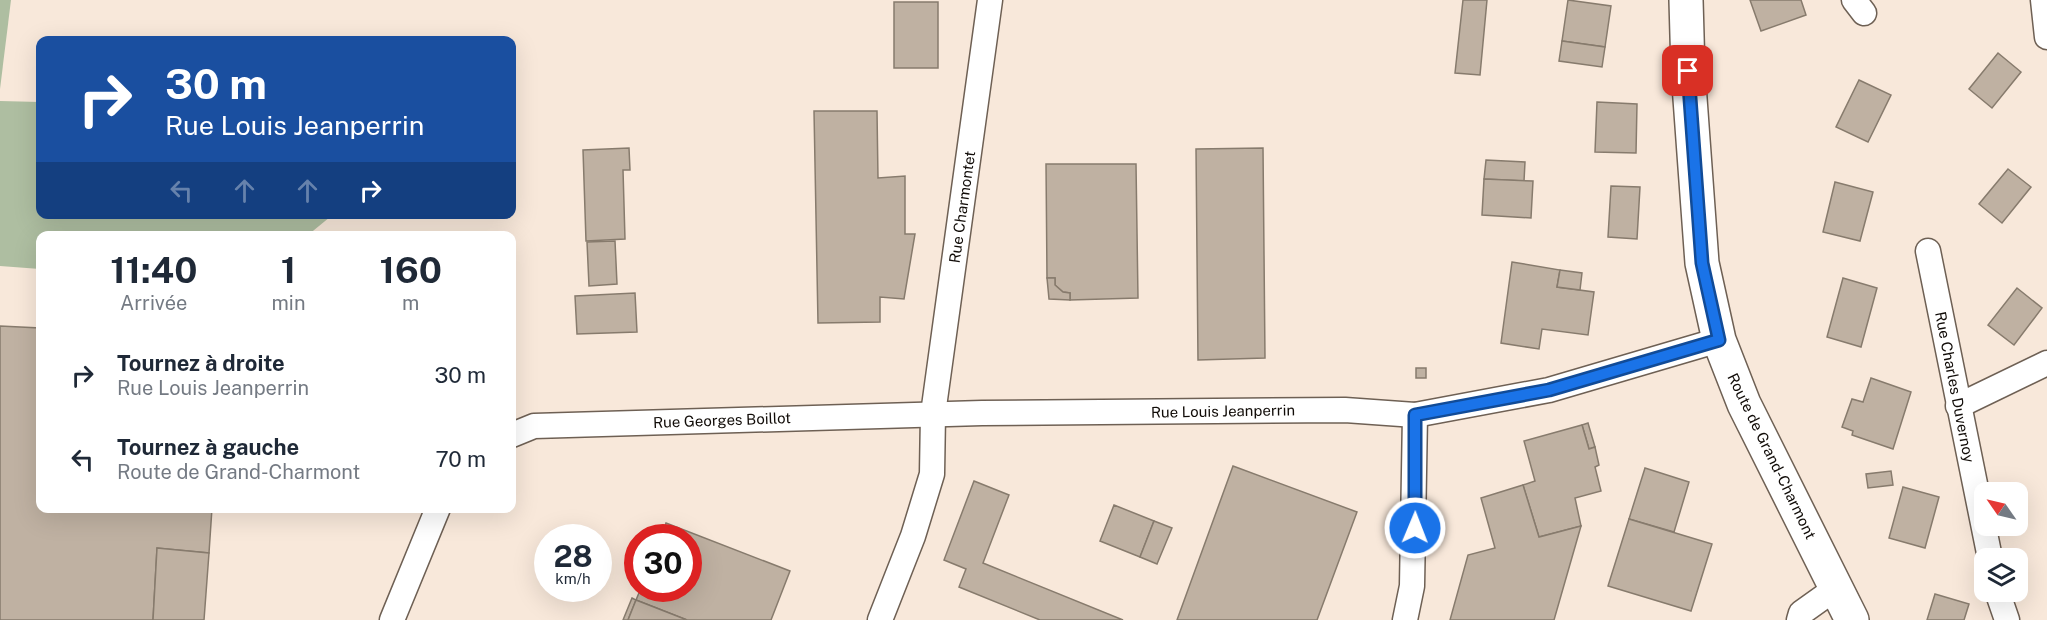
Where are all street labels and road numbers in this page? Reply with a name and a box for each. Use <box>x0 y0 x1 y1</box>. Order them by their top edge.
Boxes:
street label: Rue Charmontet <box>946 150 978 264</box>
street label: Rue Charles Duvernoy <box>1932 310 1978 464</box>
street label: Route de Grand-Charmont <box>1724 370 1820 542</box>
street label: Rue Louis Jeanperrin <box>1151 401 1295 421</box>
street label: Rue Georges Boillot <box>653 409 791 431</box>

